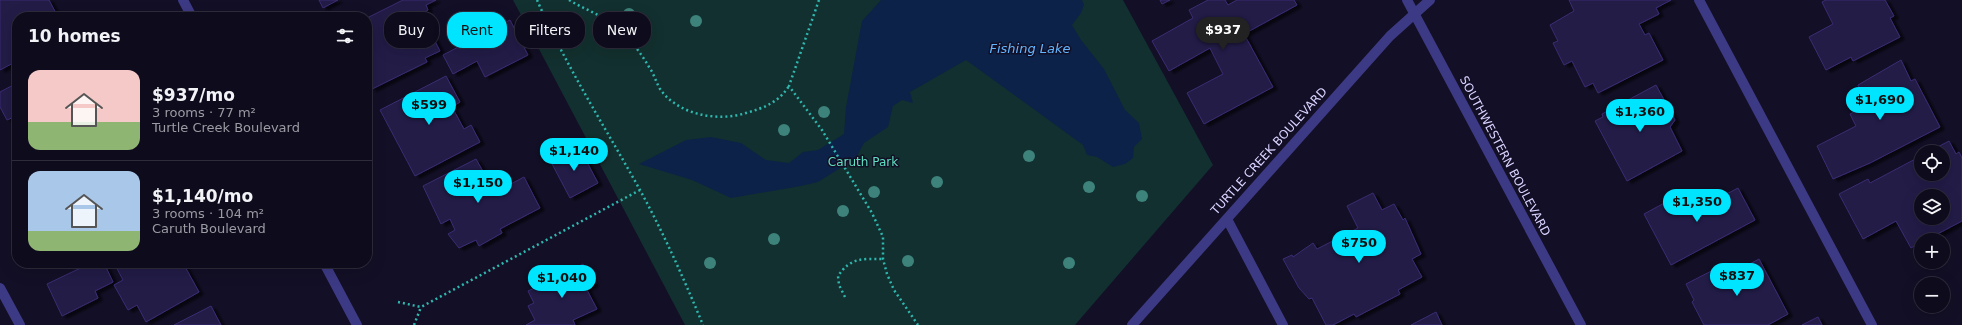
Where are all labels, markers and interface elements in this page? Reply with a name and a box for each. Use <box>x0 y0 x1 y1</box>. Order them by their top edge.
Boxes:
chip: Buy <box>384 12 439 48</box>
chip: Rent <box>447 12 507 48</box>
chip: Filters <box>515 12 585 48</box>
chip: New <box>593 12 651 48</box>
pin: $937 <box>1199 17 1247 51</box>
text: $937 <box>1205 22 1241 37</box>
icon: filters <box>334 25 356 47</box>
text: 10 homes <box>28 26 121 46</box>
water label: Fishing Lake <box>989 41 1071 56</box>
street label: SOUTHWESTERN BOULEVARD <box>1457 74 1553 238</box>
text: $937/mo <box>152 85 235 105</box>
street label: TURTLE CREEK BOULEVARD <box>1207 85 1330 218</box>
icon: home <box>60 86 108 134</box>
pin: $1,690 <box>1847 87 1913 121</box>
pin: $599 <box>405 92 453 126</box>
text: $1,690 <box>1855 92 1905 107</box>
text: $599 <box>411 97 447 112</box>
pin: $1,360 <box>1607 99 1673 133</box>
text: $1,360 <box>1615 104 1665 119</box>
text: 3 rooms · 77 m² <box>152 105 256 120</box>
text: Turtle Creek Boulevard <box>152 120 300 135</box>
pin: $1,140 <box>541 138 607 172</box>
text: $1,140 <box>549 143 599 158</box>
map controls <box>1914 145 1950 313</box>
button: locate <box>1914 145 1950 181</box>
park label: Caruth Park <box>828 155 898 169</box>
pin: $1,150 <box>445 170 511 204</box>
text: $1,150 <box>453 175 503 190</box>
text: $1,140/mo <box>152 186 253 206</box>
icon: home <box>60 187 108 235</box>
pin: $1,350 <box>1664 189 1730 223</box>
button: layers <box>1914 189 1950 225</box>
text: $1,350 <box>1672 194 1722 209</box>
text: 3 rooms · 104 m² <box>152 206 264 221</box>
text: Caruth Boulevard <box>152 221 266 236</box>
pin: $750 <box>1335 230 1383 264</box>
button: + <box>1914 233 1950 269</box>
text: $750 <box>1341 235 1377 250</box>
pin: $837 <box>1713 263 1761 297</box>
pin: $1,040 <box>529 265 595 299</box>
text: $837 <box>1719 268 1755 283</box>
text: $1,040 <box>537 270 587 285</box>
button: − <box>1914 277 1950 313</box>

